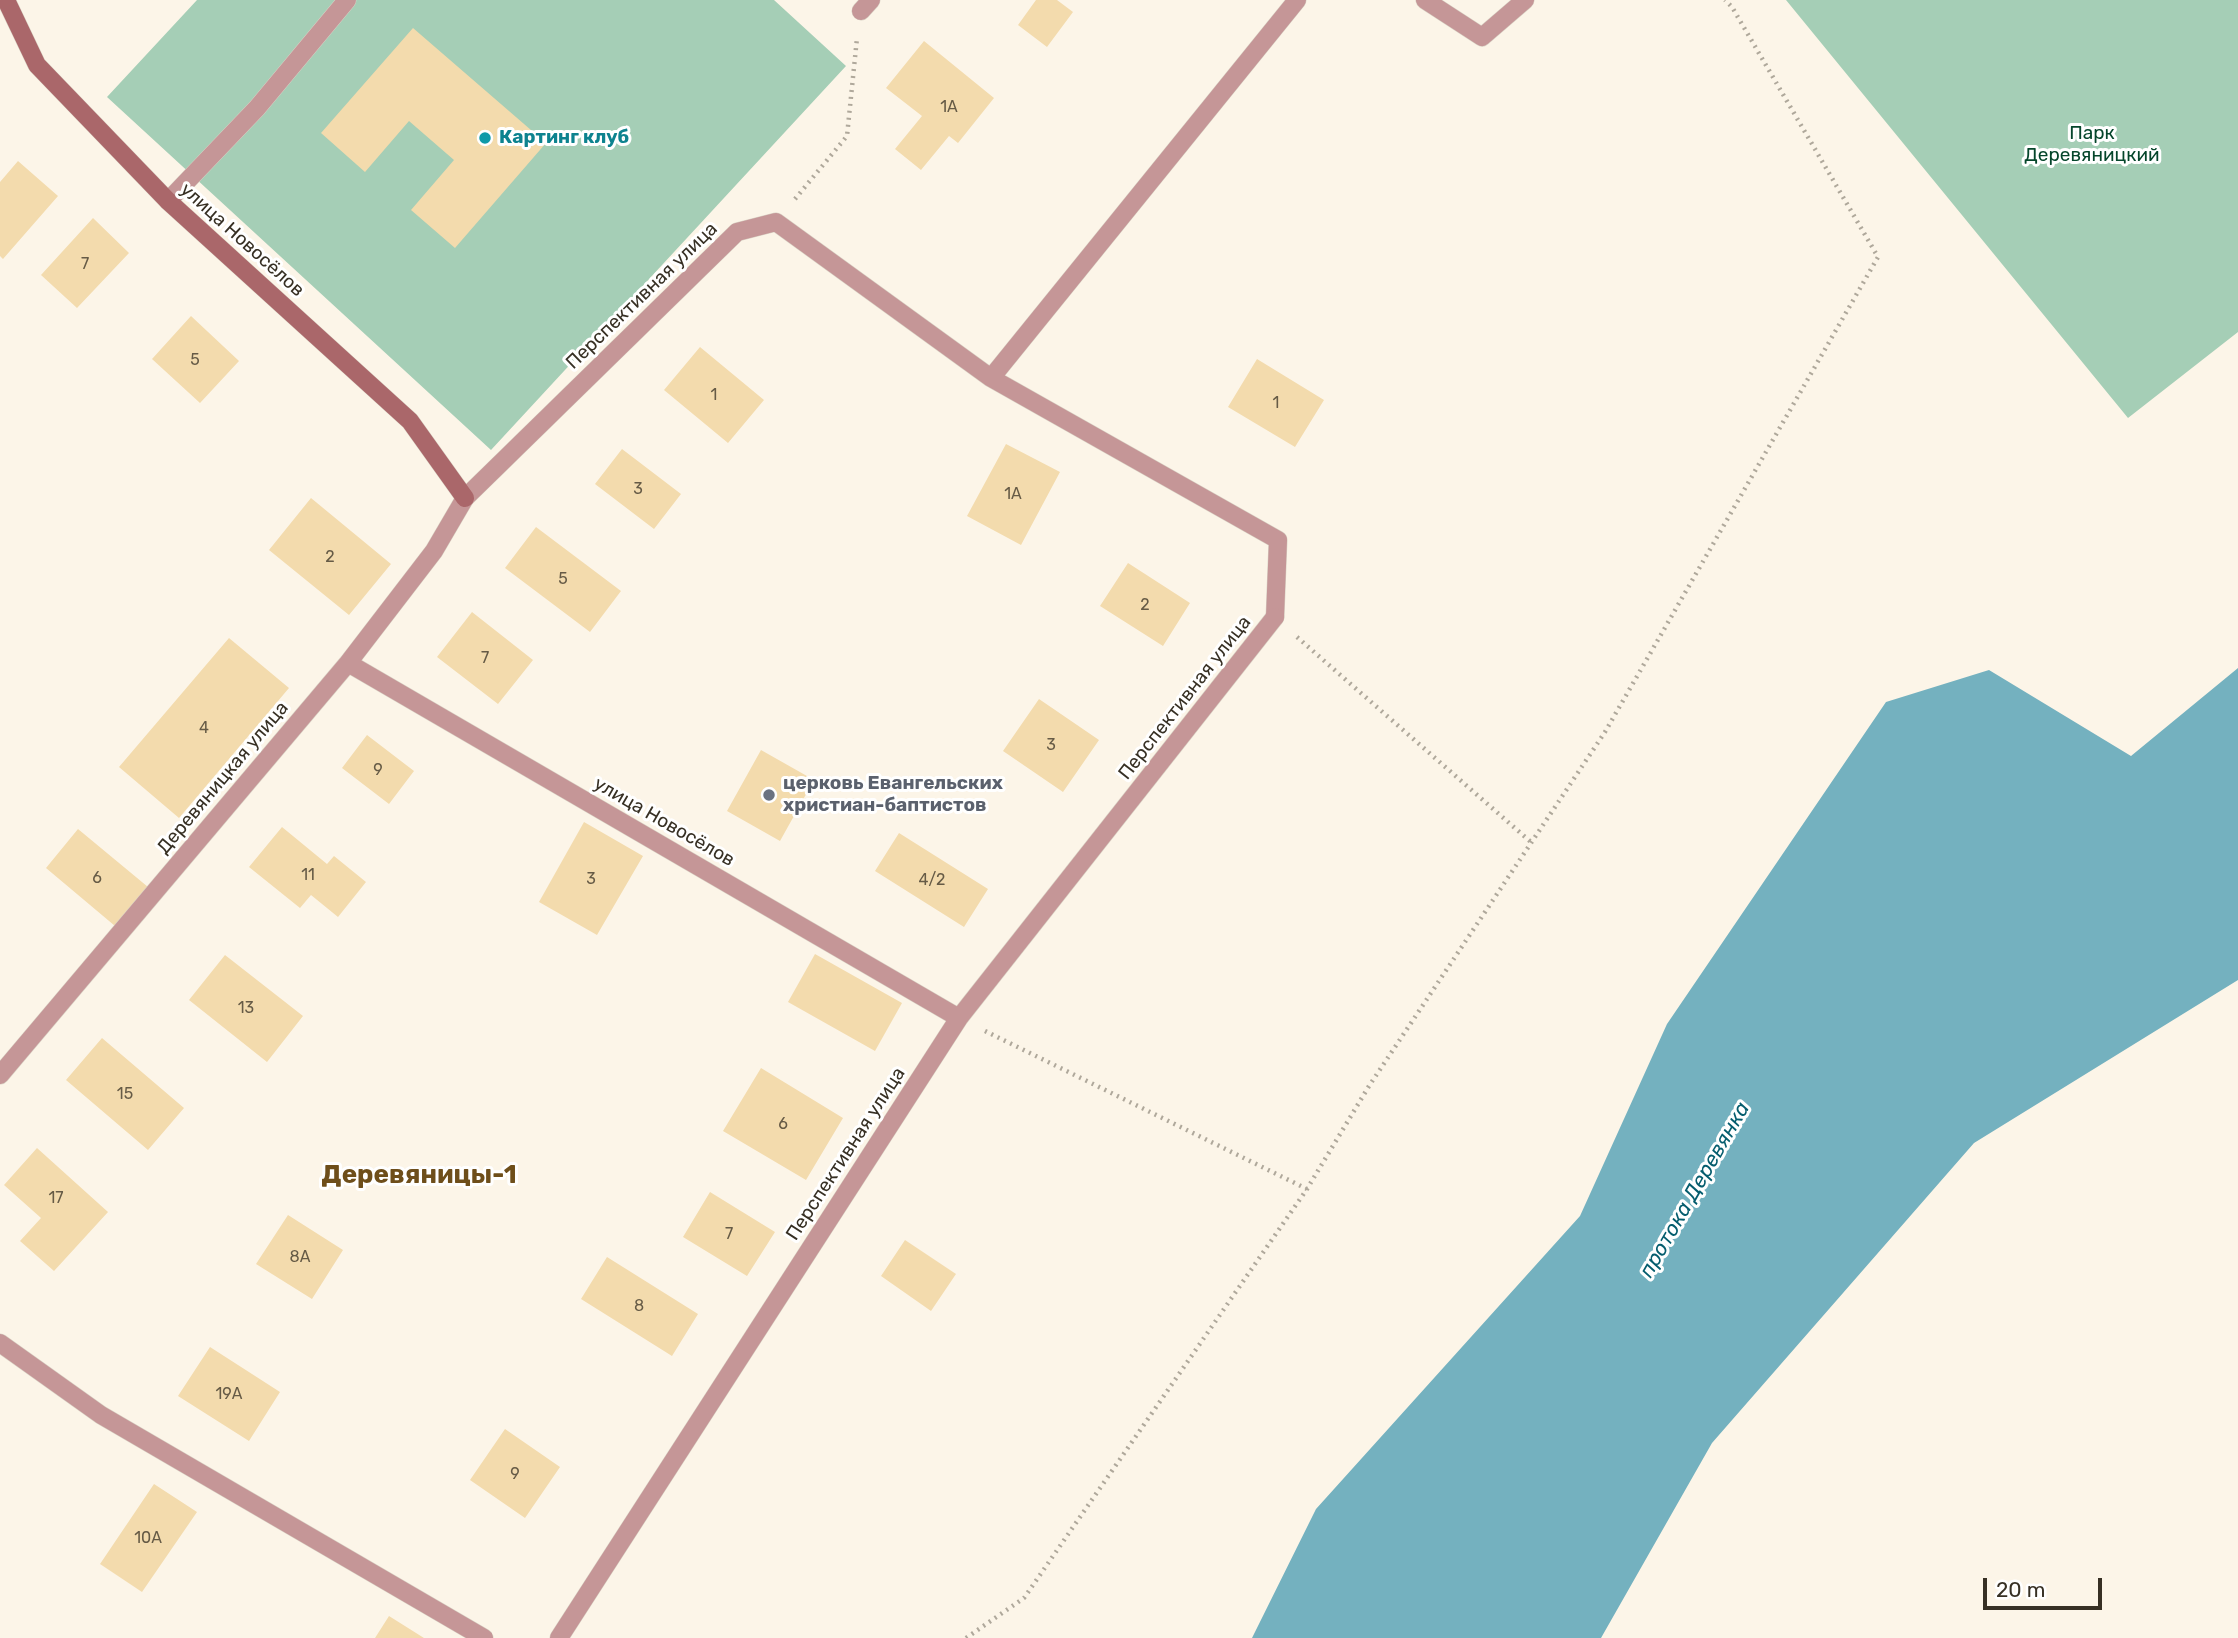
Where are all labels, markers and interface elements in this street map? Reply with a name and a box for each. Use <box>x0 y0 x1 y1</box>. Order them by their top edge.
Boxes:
house number: 1А <box>940 97 958 117</box>
park label: Парк Деревяницкий <box>2024 123 2160 167</box>
place label: Картинг клуб <box>499 127 629 149</box>
marker: Картинг клуб <box>477 130 493 146</box>
street label: улица Новосёлов <box>175 178 309 302</box>
street label: Перспективная улица <box>562 218 722 374</box>
house number: 7 <box>81 254 89 274</box>
house number: 5 <box>190 350 200 370</box>
house number: 1 <box>711 385 717 405</box>
house number: 1 <box>1273 393 1279 413</box>
house number: 3 <box>633 479 643 499</box>
house number: 1А <box>1004 484 1022 504</box>
house number: 2 <box>325 547 335 567</box>
house number: 5 <box>558 569 568 589</box>
house number: 2 <box>1140 595 1150 615</box>
street label: Перспективная улица <box>1114 611 1256 785</box>
house number: 7 <box>481 648 489 668</box>
street label: Деревяницкая улица <box>152 697 294 859</box>
house number: 4 <box>199 718 209 738</box>
house number: 3 <box>1046 735 1056 755</box>
house number: 9 <box>373 760 383 780</box>
street label: улица Новосёлов <box>589 772 739 872</box>
place label: церковь Евангельских христиан-баптистов <box>783 773 1003 817</box>
marker: церковь Евангельских христиан-баптистов <box>761 787 777 803</box>
house number: 11 <box>301 865 315 885</box>
house number: 6 <box>92 868 102 888</box>
house number: 3 <box>586 869 596 889</box>
house number: 4/2 <box>919 870 945 890</box>
house number: 13 <box>238 998 254 1018</box>
street label: Перспективная улица <box>781 1063 911 1245</box>
house number: 15 <box>117 1084 133 1104</box>
water label: протока Деревянка <box>1634 1098 1756 1282</box>
house number: 6 <box>778 1114 788 1134</box>
district label: Деревяницы-1 <box>321 1159 517 1191</box>
house number: 17 <box>48 1188 64 1208</box>
house number: 7 <box>725 1224 733 1244</box>
house number: 8А <box>290 1247 310 1267</box>
house number: 8 <box>634 1296 644 1316</box>
house number: 19А <box>215 1384 243 1404</box>
house number: 9 <box>510 1464 520 1484</box>
house number: 10А <box>134 1528 162 1548</box>
scale bar <box>1986 1564 2105 1608</box>
text: 20 m <box>1996 1577 2045 1602</box>

